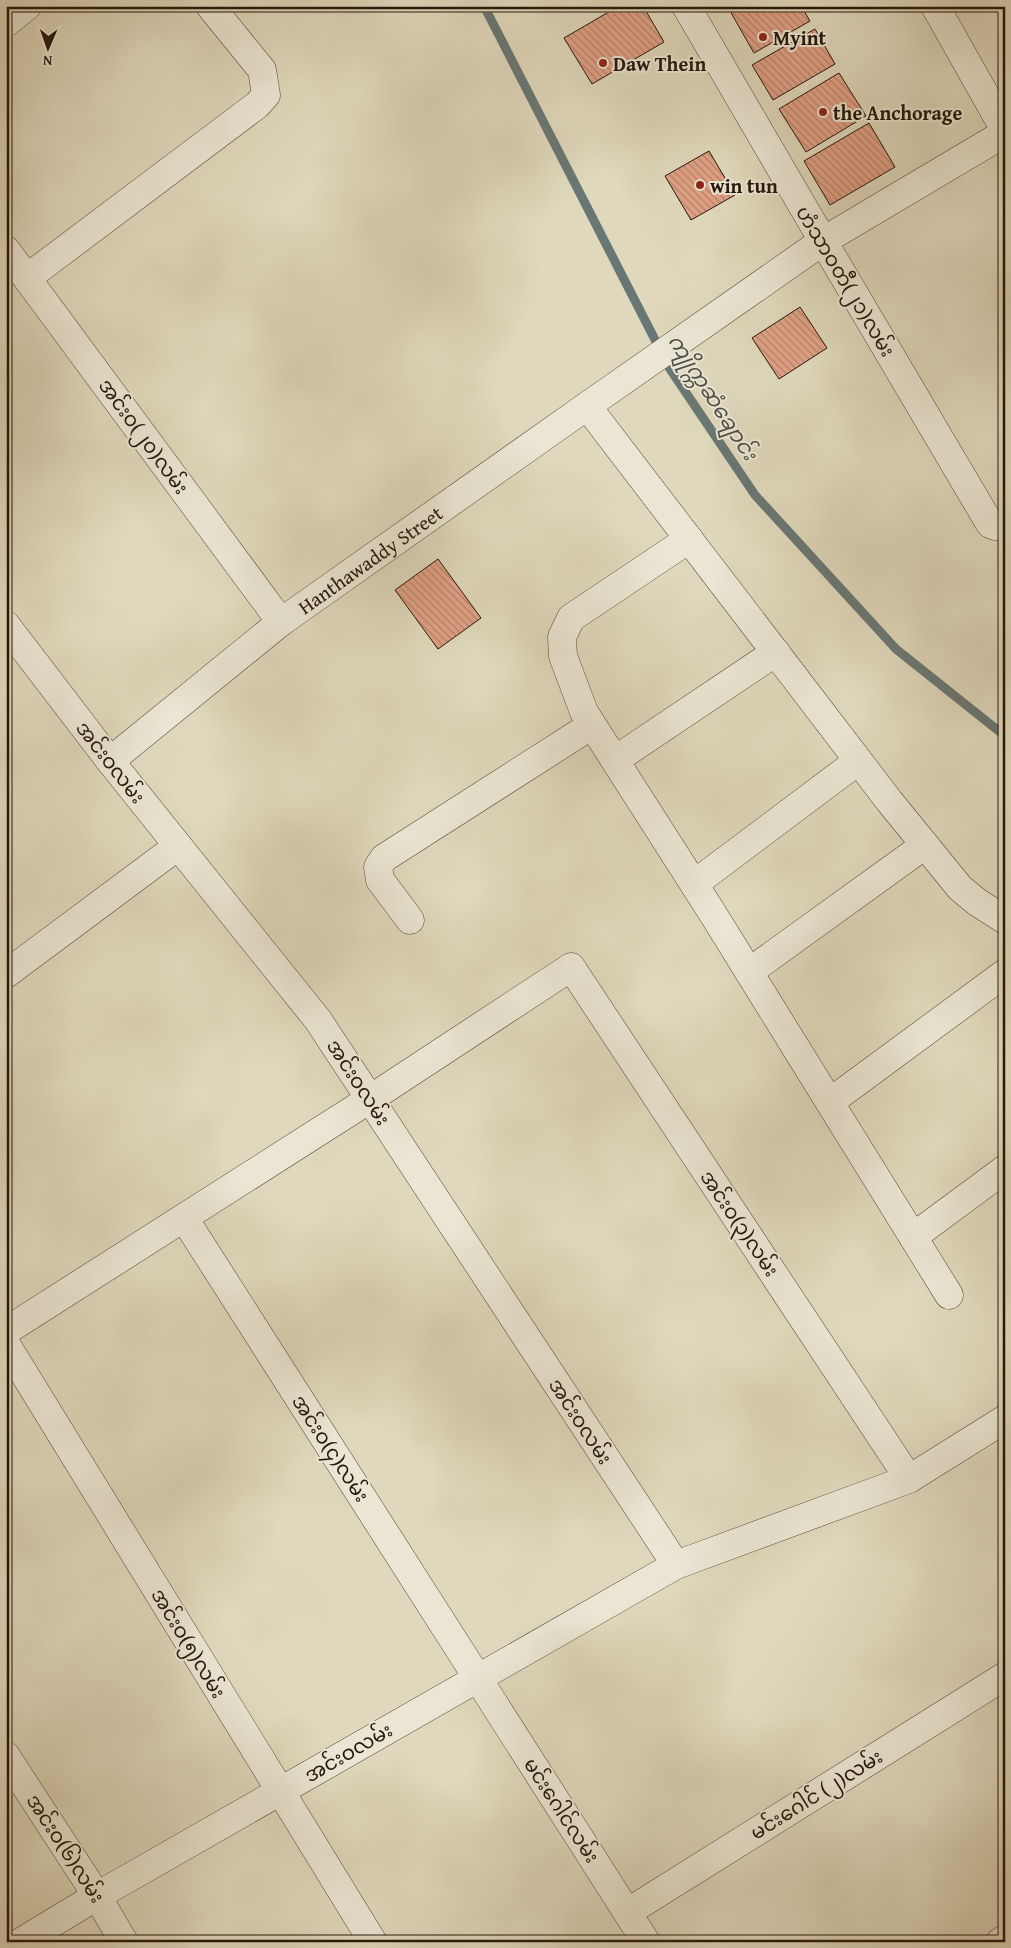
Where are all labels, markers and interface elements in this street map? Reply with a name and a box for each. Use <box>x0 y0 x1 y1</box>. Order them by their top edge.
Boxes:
north arrow <box>22 22 72 72</box>
place label: Myint <box>773 23 826 52</box>
marker: Myint <box>757 31 769 43</box>
place label: Daw Thein <box>613 49 706 78</box>
text: N <box>42 51 53 71</box>
marker: Daw Thein <box>597 57 609 69</box>
place label: the Anchorage <box>833 98 962 127</box>
marker: the Anchorage <box>817 106 829 118</box>
place label: win tun <box>710 171 778 200</box>
marker: win tun <box>694 179 706 191</box>
street label: ဟံသာဝတီ(၂၁)လမ်း <box>788 200 903 363</box>
water label: ကျိုက္ကဆံချောင်း <box>659 328 766 469</box>
street label: အင်းဝ(၂၀)လမ်း <box>90 372 196 501</box>
street label: Hanthawaddy Street <box>291 498 448 621</box>
street label: အင်းဝလမ်း <box>69 715 153 809</box>
street label: အင်းဝလမ်း <box>320 1033 398 1131</box>
street label: အင်းဝ(၃)လမ်း <box>692 1164 786 1283</box>
street label: အင်းဝလမ်း <box>542 1372 620 1470</box>
street label: အင်းဝ(၄)လမ်း <box>284 1389 377 1509</box>
street label: အင်းဝ(၅)လမ်း <box>143 1582 233 1705</box>
street label: အင်းဝလမ်း <box>298 1715 398 1789</box>
street label: မင်းဂေါင် (၂)လမ်း <box>744 1742 889 1848</box>
street label: မင်းဂေါင်လမ်း <box>517 1752 607 1868</box>
street label: အင်းဝ(၆)လမ်း <box>20 1788 112 1908</box>

